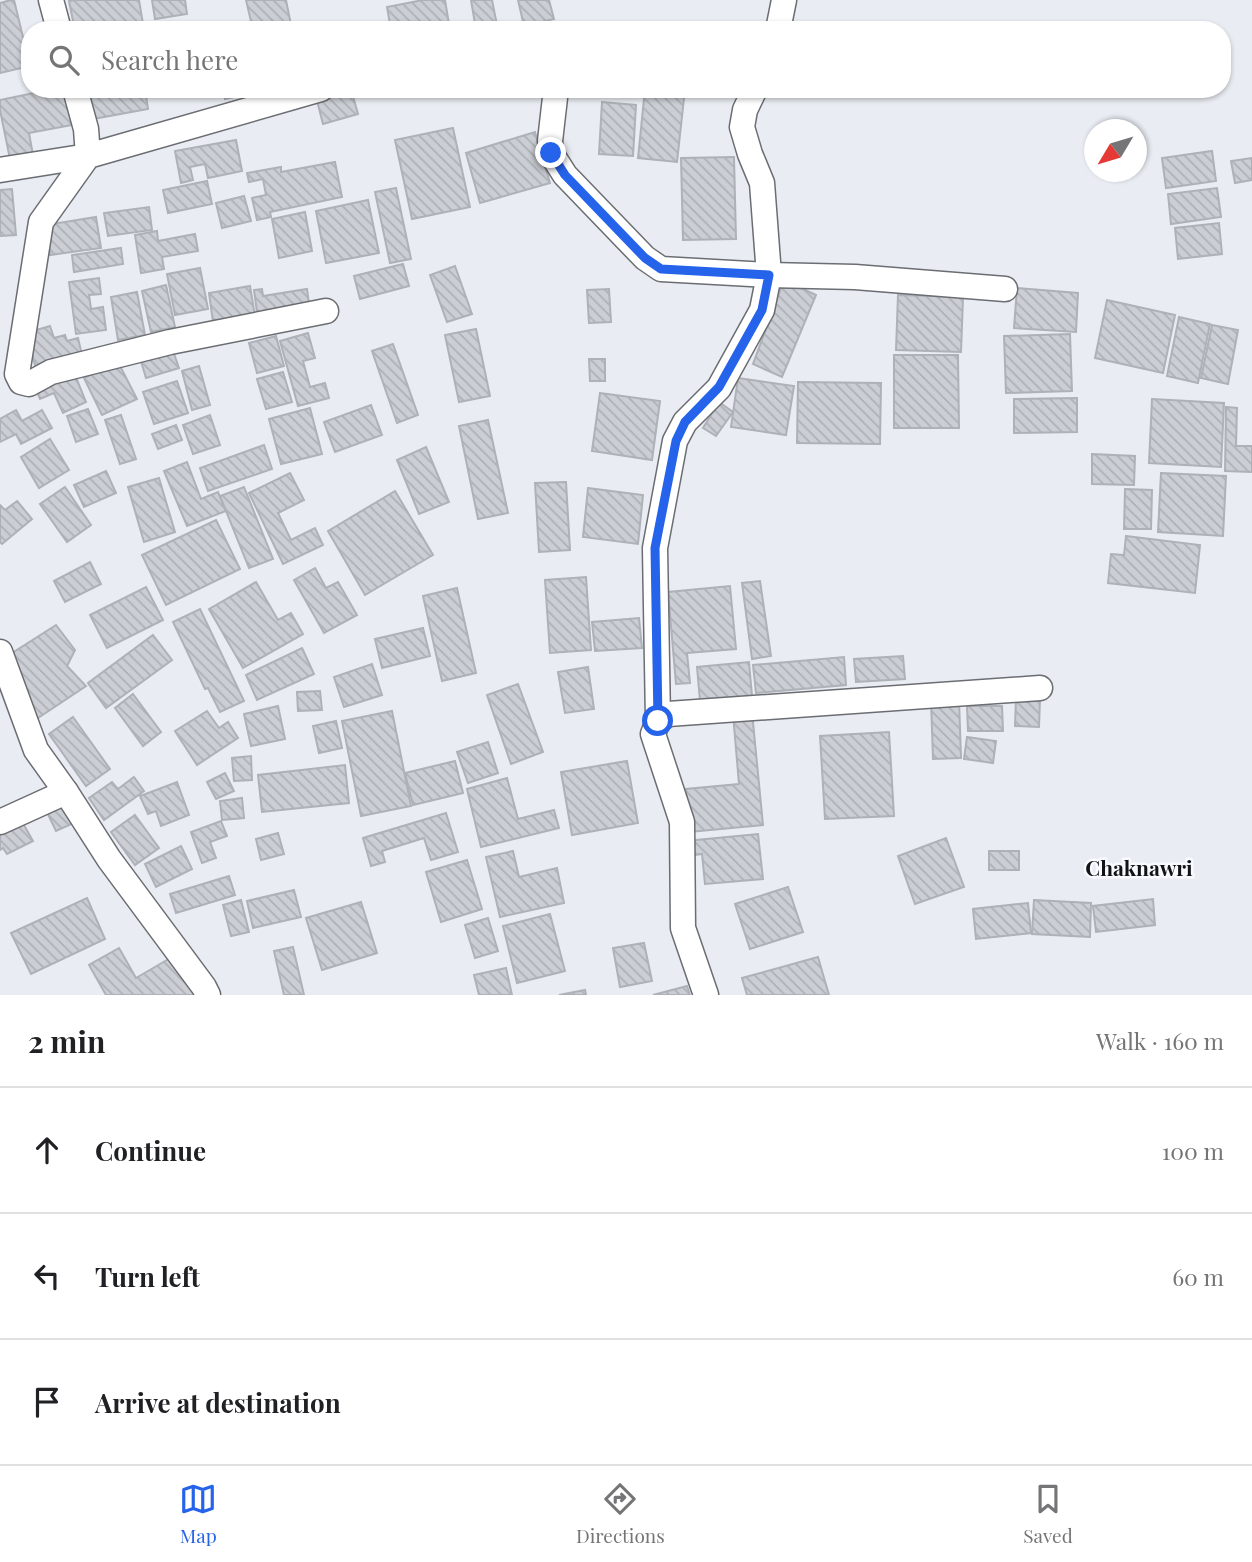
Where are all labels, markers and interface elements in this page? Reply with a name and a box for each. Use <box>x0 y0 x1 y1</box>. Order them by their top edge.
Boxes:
search box <box>21 21 1231 98</box>
icon: search <box>45 41 83 79</box>
text: Search here <box>101 42 238 77</box>
north arrow <box>1084 119 1147 182</box>
route end <box>535 137 566 168</box>
route start <box>642 705 673 736</box>
district label: Chaknawri <box>1085 853 1193 881</box>
text: 2 min <box>28 1021 105 1061</box>
text: Walk · 160 m <box>1096 1025 1224 1056</box>
icon: ahead <box>28 1131 66 1169</box>
text: Continue <box>95 1133 206 1168</box>
text: 100 m <box>1162 1135 1224 1166</box>
icon: left <box>28 1257 66 1295</box>
text: Turn left <box>95 1259 200 1294</box>
text: 60 m <box>1172 1261 1224 1292</box>
icon: arrive <box>28 1383 66 1421</box>
text: Arrive at destination <box>95 1385 341 1420</box>
tab: Map <box>179 1480 217 1548</box>
tab: Directions <box>576 1480 665 1548</box>
tab: Saved <box>1023 1480 1073 1548</box>

